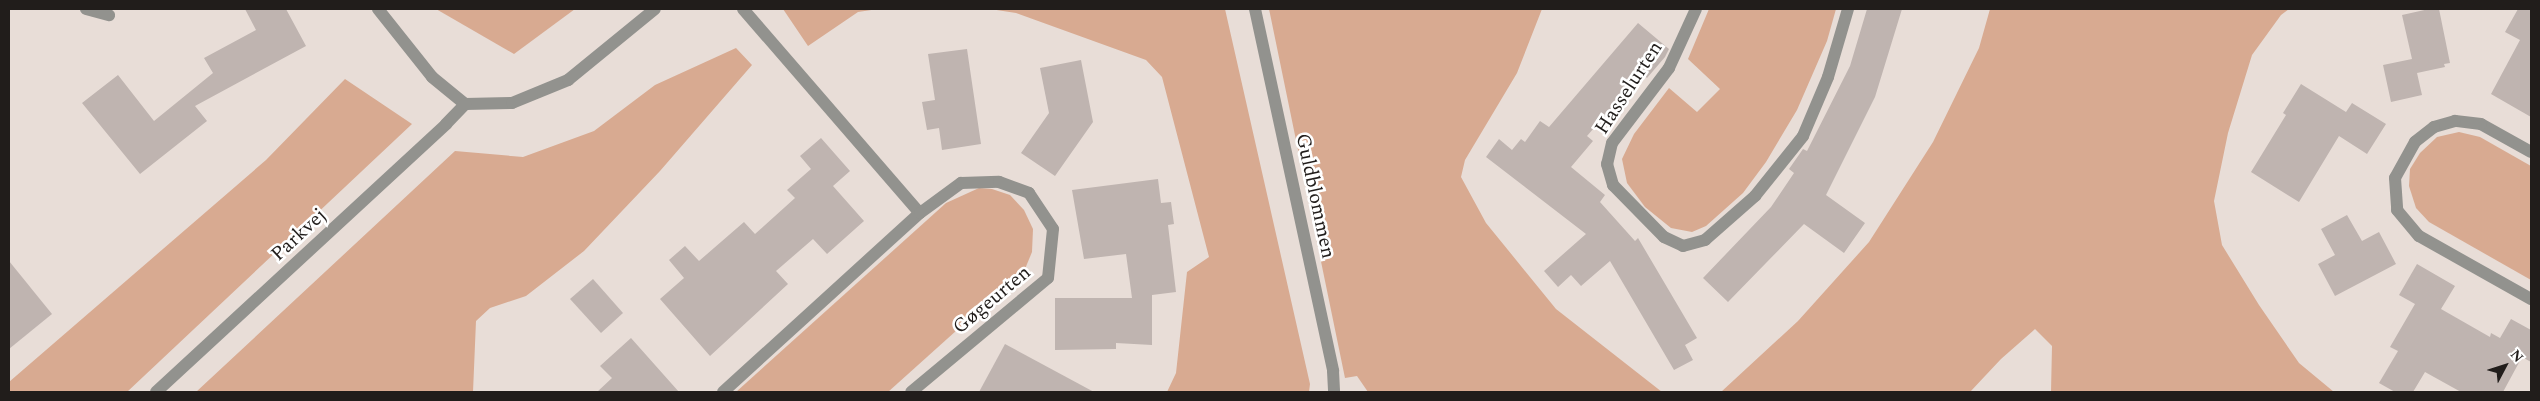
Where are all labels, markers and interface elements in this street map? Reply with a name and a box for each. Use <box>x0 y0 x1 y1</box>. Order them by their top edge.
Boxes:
street label: Hasselurten <box>1590 37 1668 139</box>
street label: Guldblommen <box>1290 131 1340 261</box>
street label: Parkvej <box>266 203 332 267</box>
street label: Gøgeurten <box>948 261 1036 339</box>
north arrow <box>2480 341 2530 391</box>
text: N <box>2505 345 2529 367</box>

